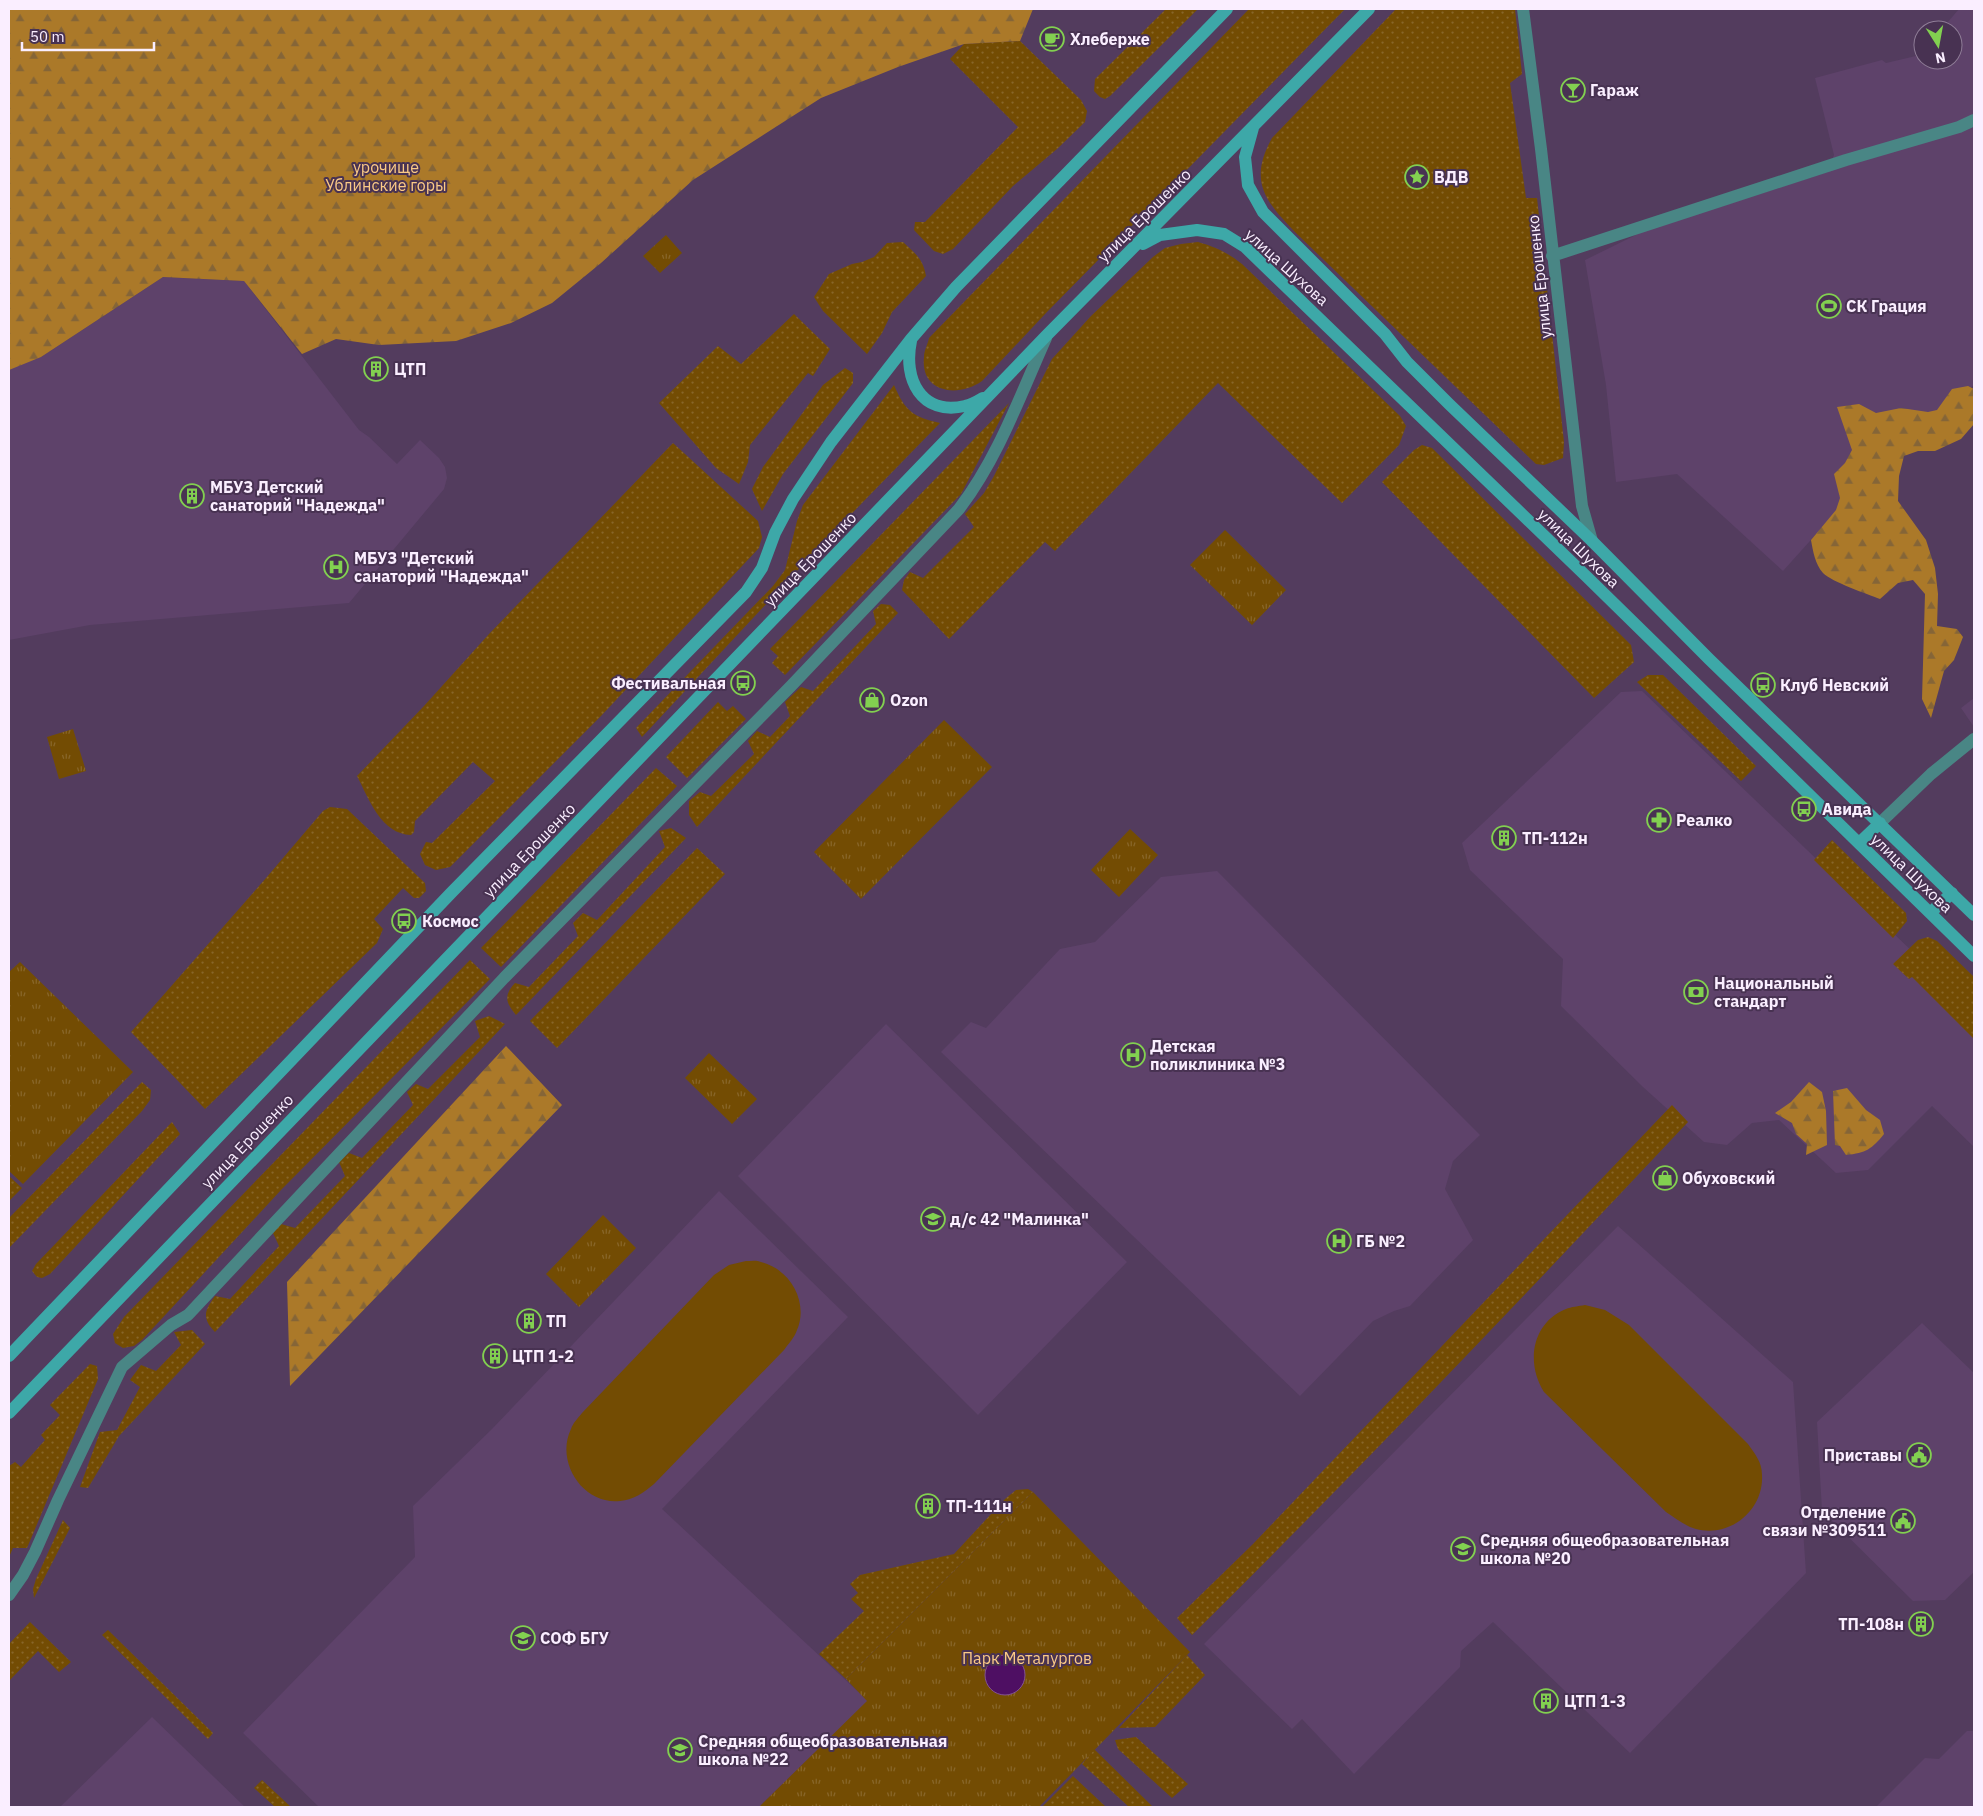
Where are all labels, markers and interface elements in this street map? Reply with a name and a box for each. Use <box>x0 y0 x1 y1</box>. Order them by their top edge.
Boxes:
scale bar <box>22 20 155 52</box>
north arrow <box>1913 20 1963 70</box>
cafe icon: Хлеберже <box>1039 26 1065 52</box>
text: 50 m <box>30 27 65 46</box>
place label: Хлеберже <box>1070 29 1150 49</box>
text: N <box>1934 48 1947 68</box>
bar icon: Гараж <box>1560 77 1586 103</box>
place label: Гараж <box>1590 80 1639 100</box>
park label: урочище Ублинские горы <box>325 157 447 195</box>
street label: улица Ерошенко <box>1093 164 1195 266</box>
place icon: ВДВ <box>1404 164 1430 190</box>
place label: ВДВ <box>1434 167 1469 187</box>
street label: улица Ерошенко <box>1523 214 1555 340</box>
street label: улица Шухова <box>1241 224 1333 310</box>
sports icon: СК Грация <box>1816 293 1842 319</box>
place label: СК Грация <box>1846 296 1927 316</box>
building icon: ЦТП <box>363 356 389 382</box>
place label: ЦТП <box>394 359 426 379</box>
place label: МБУЗ Детский санаторий "Надежда" <box>210 477 385 515</box>
building icon: МБУЗ Детский санаторий "Надежда" <box>179 483 205 509</box>
street label: улица Шухова <box>1534 504 1624 592</box>
street label: улица Ерошенко <box>760 507 860 611</box>
place label: МБУЗ "Детский санаторий "Надежда" <box>354 548 529 586</box>
hospital icon: МБУЗ "Детский санаторий "Надежда" <box>323 554 349 580</box>
bus stop icon: Фестивальная <box>730 670 756 696</box>
bus stop icon: Клуб Невский <box>1750 672 1776 698</box>
place label: Фестивальная <box>611 673 726 693</box>
place label: Клуб Невский <box>1780 675 1889 695</box>
shop icon: Ozon <box>859 687 885 713</box>
place label: Ozon <box>890 690 928 710</box>
bus stop icon: Авида <box>1791 796 1817 822</box>
street label: улица Ерошенко <box>479 798 579 902</box>
place label: Авида <box>1822 799 1872 819</box>
pharmacy icon: Реалко <box>1646 807 1672 833</box>
place label: Реалко <box>1676 810 1732 830</box>
building icon: ТП-112н <box>1491 825 1517 851</box>
place label: ТП-112н <box>1522 828 1588 848</box>
street label: улица Шухова <box>1867 829 1957 917</box>
bus stop icon: Космос <box>391 908 417 934</box>
place label: Космос <box>422 911 479 931</box>
place label: Национальный стандарт <box>1714 973 1834 1011</box>
bank icon: Национальный стандарт <box>1683 979 1709 1005</box>
place label: Детская поликлиника №3 <box>1150 1036 1285 1074</box>
hospital icon: Детская поликлиника №3 <box>1120 1042 1146 1068</box>
street label: улица Ерошенко <box>197 1089 297 1193</box>
shop icon: Обуховский <box>1652 1165 1678 1191</box>
place label: Обуховский <box>1682 1168 1775 1188</box>
school or university icon: д/с 42 "Малинка" <box>920 1206 946 1232</box>
place label: д/с 42 "Малинка" <box>950 1209 1089 1229</box>
hospital icon: ГБ №2 <box>1326 1228 1352 1254</box>
place label: ГБ №2 <box>1356 1231 1405 1251</box>
building icon: ТП <box>516 1308 542 1334</box>
place label: ТП <box>546 1311 567 1331</box>
building icon: ЦТП 1-2 <box>482 1343 508 1369</box>
place label: ЦТП 1-2 <box>512 1346 574 1366</box>
public building icon: Приставы <box>1906 1442 1932 1468</box>
place label: Приставы <box>1824 1445 1902 1465</box>
building icon: ТП-111н <box>915 1493 941 1519</box>
place label: ТП-111н <box>946 1496 1012 1516</box>
place label: Отделение связи №309511 <box>1763 1502 1886 1540</box>
public building icon: Отделение связи №309511 <box>1890 1508 1916 1534</box>
place label: Средняя общеобразовательная школа №20 <box>1480 1530 1729 1568</box>
school or university icon: Средняя общеобразовательная школа №20 <box>1450 1536 1476 1562</box>
building icon: ТП-108н <box>1908 1611 1934 1637</box>
place label: ТП-108н <box>1838 1614 1904 1634</box>
school or university icon: СОФ БГУ <box>510 1625 536 1651</box>
place label: СОФ БГУ <box>540 1628 609 1648</box>
park label: Парк Металургов <box>962 1648 1092 1668</box>
building icon: ЦТП 1-3 <box>1533 1688 1559 1714</box>
place label: ЦТП 1-3 <box>1564 1691 1626 1711</box>
place label: Средняя общеобразовательная школа №22 <box>698 1731 947 1769</box>
school or university icon: Средняя общеобразовательная школа №22 <box>667 1737 693 1763</box>

